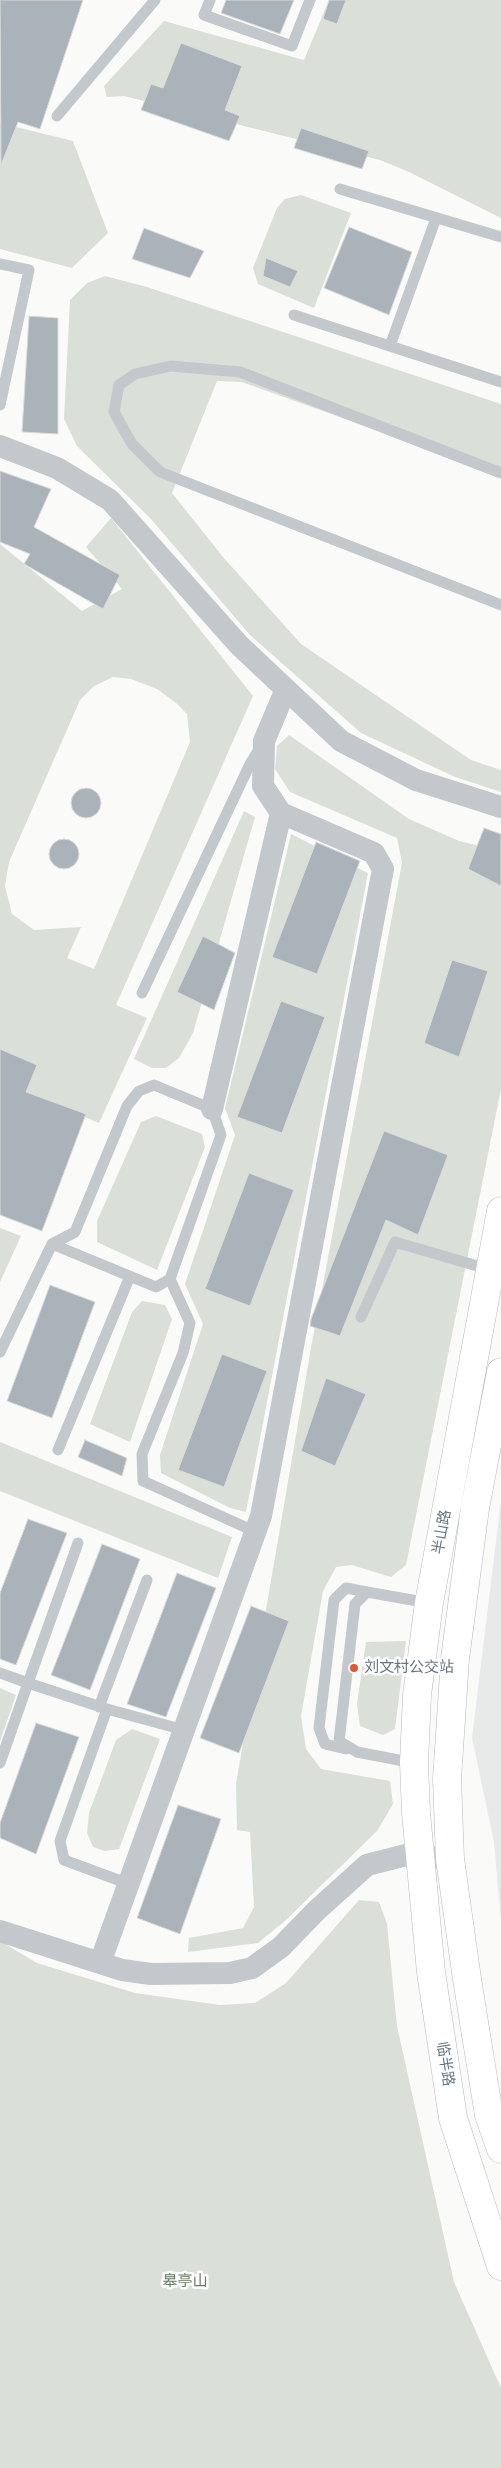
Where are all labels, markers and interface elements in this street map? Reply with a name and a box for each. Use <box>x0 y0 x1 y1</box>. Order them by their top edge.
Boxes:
street label: 半山路 <box>429 1508 455 1556</box>
place label: 刘文村公交站 <box>364 1659 454 1677</box>
marker: 刘文村公交站 <box>348 1662 360 1674</box>
street label: 临半路 <box>433 2040 457 2088</box>
park label: 皋亭山 <box>163 2273 207 2291</box>

